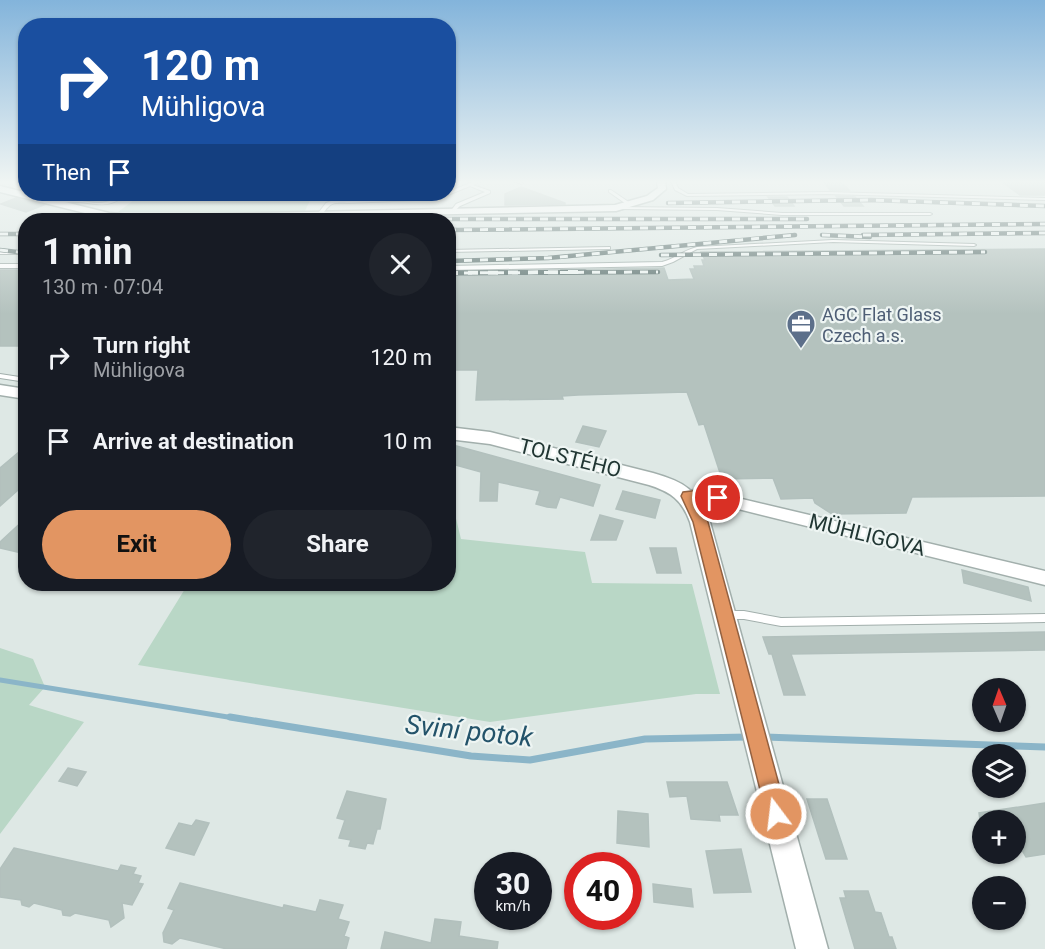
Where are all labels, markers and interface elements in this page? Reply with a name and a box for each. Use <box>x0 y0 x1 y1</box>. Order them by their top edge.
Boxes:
text: 120 m <box>141 41 260 90</box>
icon: right <box>42 42 120 120</box>
text: Mühligova <box>141 91 265 123</box>
icon: arrive <box>103 156 136 189</box>
text: Then <box>42 160 91 185</box>
text: 1 min <box>42 231 133 273</box>
button: close <box>369 233 432 296</box>
text: 130 m · 07:04 <box>42 275 163 299</box>
place label: AGC Flat Glass Czech a.s. <box>822 304 942 346</box>
office icon: AGC Flat Glass Czech a.s. <box>785 308 817 350</box>
text: Turn right <box>93 333 190 358</box>
icon: right <box>42 341 75 374</box>
text: 120 m <box>370 345 432 370</box>
text: Mühligova <box>93 358 185 382</box>
icon: arrive <box>42 425 75 458</box>
text: Arrive at destination <box>93 429 294 454</box>
text: 10 m <box>383 429 432 454</box>
street label: TOLSTÉHO <box>516 434 624 482</box>
pin <box>692 472 743 523</box>
icon: arrive <box>701 481 734 514</box>
street label: MÜHLIGOVA <box>806 509 928 561</box>
button: Exit <box>42 510 231 579</box>
button: Share <box>243 510 432 579</box>
north arrow <box>972 678 1026 732</box>
map controls <box>972 678 1026 930</box>
water label: Sviní potok <box>403 708 535 754</box>
button: layers <box>972 744 1026 798</box>
position arrow <box>744 782 808 846</box>
button: + <box>972 810 1026 864</box>
speed limit sign: 40 <box>564 852 642 930</box>
text: 30 <box>496 866 530 901</box>
button: − <box>972 876 1026 930</box>
text: km/h <box>495 897 531 915</box>

